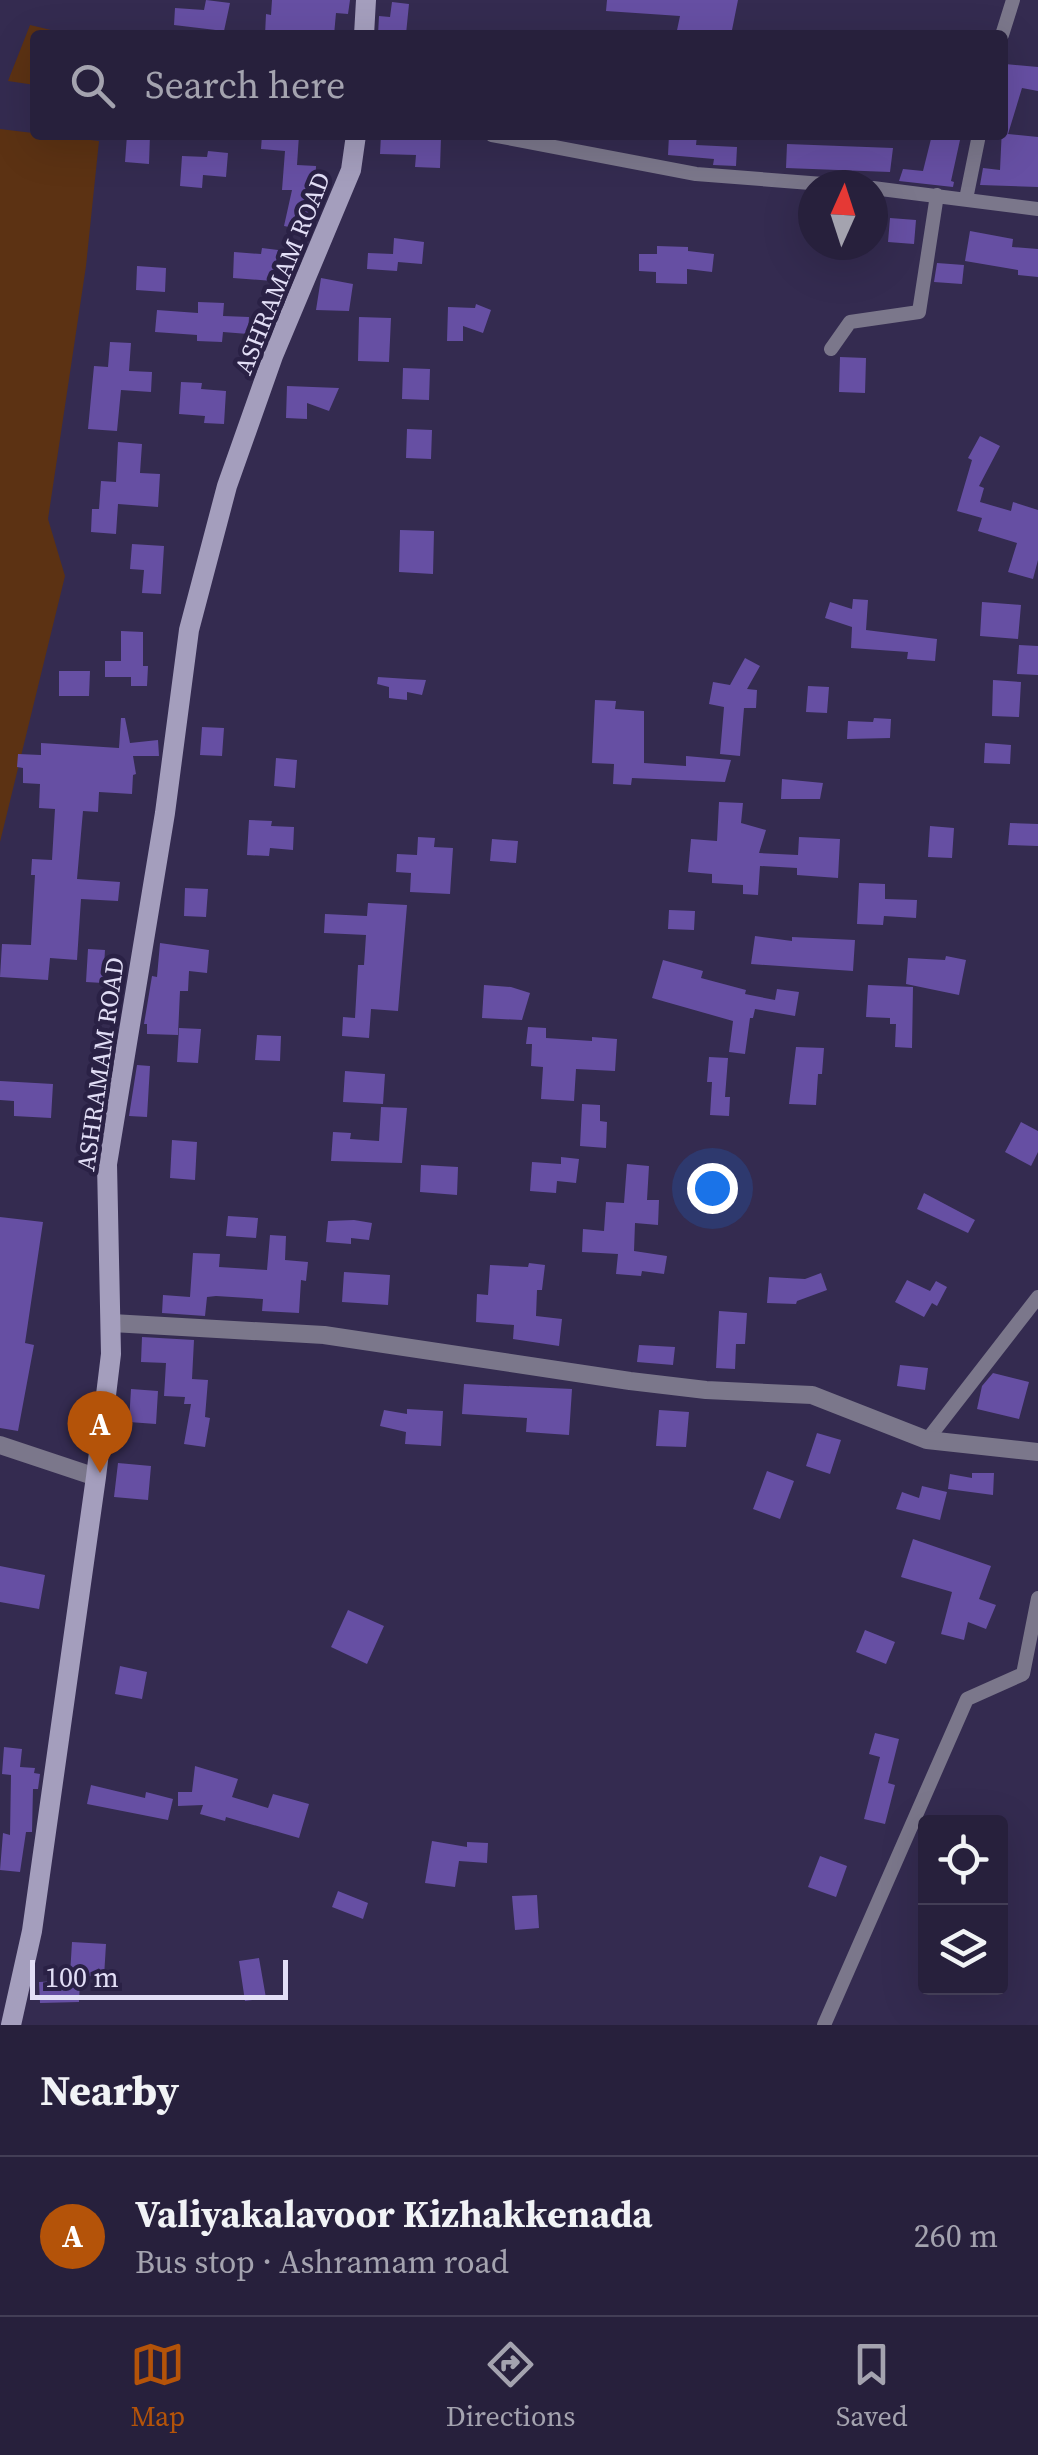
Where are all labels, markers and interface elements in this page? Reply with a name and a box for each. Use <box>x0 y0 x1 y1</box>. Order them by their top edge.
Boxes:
search box <box>30 30 1008 140</box>
icon: search <box>65 58 120 113</box>
text: Search here <box>145 59 345 111</box>
street label: ASHRAMAM ROAD <box>226 167 338 379</box>
north arrow <box>798 170 888 260</box>
street label: ASHRAMAM ROAD <box>68 955 132 1173</box>
your location <box>687 1163 738 1214</box>
pin: A <box>68 1390 132 1473</box>
map controls <box>918 1815 1008 1995</box>
button: locate <box>918 1815 1008 1905</box>
button: layers <box>918 1905 1008 1995</box>
scale bar <box>30 1955 288 2000</box>
text: 100 m <box>45 1958 119 1996</box>
text: Nearby <box>40 2061 179 2119</box>
text: Valiyakalavoor Kizhakkenada <box>135 2188 652 2240</box>
text: A <box>62 2214 83 2258</box>
text: 260 m <box>914 2214 998 2258</box>
text: Bus stop · Ashramam road <box>135 2240 509 2284</box>
tab: Map <box>130 2337 185 2435</box>
tab: Directions <box>446 2337 575 2435</box>
tab: Saved <box>836 2337 908 2435</box>

